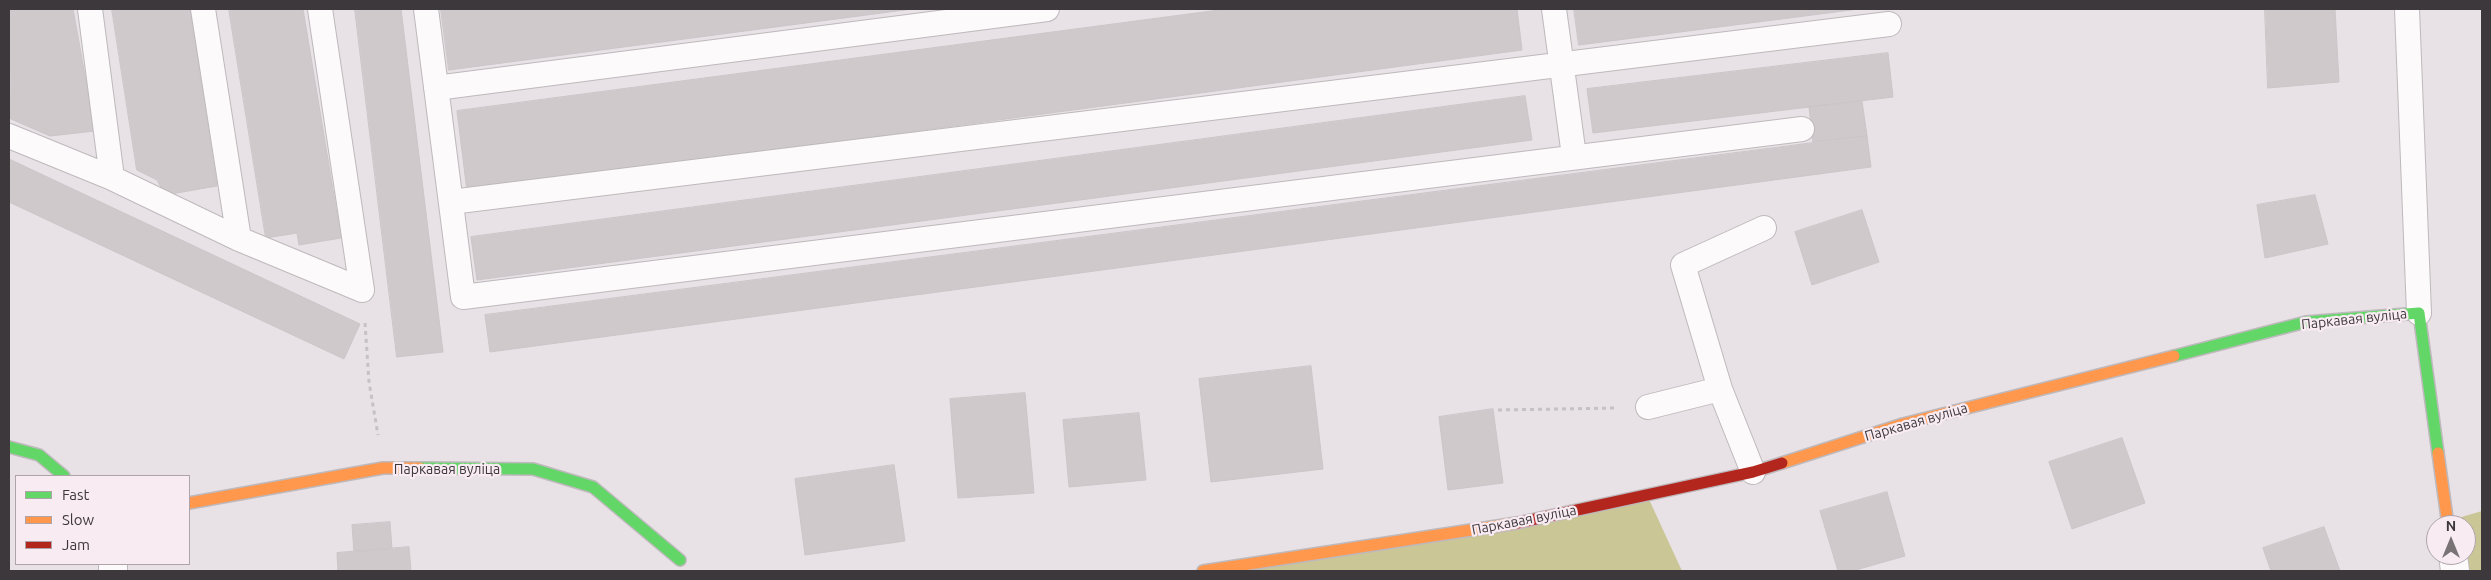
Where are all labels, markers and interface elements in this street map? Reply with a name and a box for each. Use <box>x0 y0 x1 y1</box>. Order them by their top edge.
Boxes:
street label: Паркавая вуліца <box>2300 305 2408 333</box>
street label: Паркавая вуліца <box>1863 399 1969 445</box>
street label: Паркавая вуліца <box>394 461 500 477</box>
legend <box>15 475 190 565</box>
text: Fast <box>62 486 89 503</box>
street label: Паркавая вуліца <box>1470 502 1578 538</box>
text: Slow <box>62 511 94 528</box>
north arrow <box>2426 515 2476 565</box>
text: N <box>2446 518 2456 534</box>
text: Jam <box>62 536 90 553</box>

